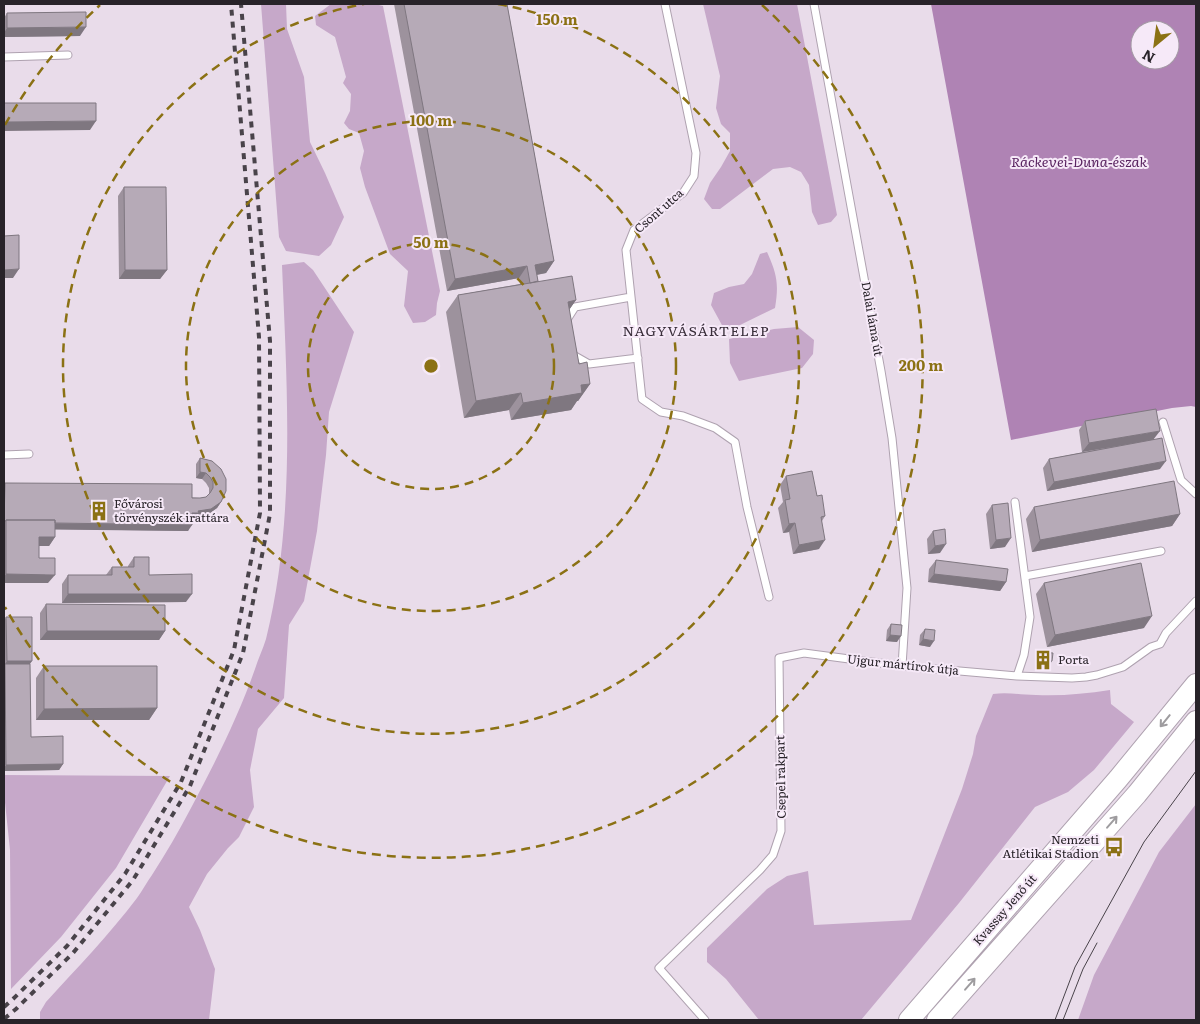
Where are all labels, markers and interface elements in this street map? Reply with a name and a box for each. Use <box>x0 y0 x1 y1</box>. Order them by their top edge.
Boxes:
text: 150 m <box>536 7 578 30</box>
north arrow <box>1130 20 1180 70</box>
text: N <box>1138 46 1158 69</box>
text: 100 m <box>410 108 452 131</box>
water label: Ráckevei-Duna-észak <box>1011 151 1147 171</box>
street label: Csont utca <box>630 183 687 237</box>
text: 50 m <box>413 230 449 253</box>
street label: Dalai láma út <box>858 280 888 358</box>
district label: NAGYVÁSÁRTELEP <box>623 320 769 340</box>
text: 200 m <box>899 353 943 376</box>
centre of rings <box>422 357 440 375</box>
place label: Fővárosi törvényszék irattára <box>114 494 230 526</box>
building icon: Fővárosi törvényszék irattára <box>88 500 110 522</box>
street label: Ujgur mártírok útja <box>846 649 960 679</box>
building icon: Porta <box>1032 649 1054 671</box>
place label: Porta <box>1058 650 1090 668</box>
one-way arrow <box>1159 715 1171 728</box>
street label: Csepel rakpart <box>770 735 790 819</box>
one-way arrow <box>1106 816 1117 829</box>
place label: Nemzeti Atlétikai Stadion <box>1003 830 1099 862</box>
bus stop icon: Nemzeti Atlétikai Stadion <box>1103 836 1125 858</box>
street label: Kvassay Jenő út <box>968 870 1040 949</box>
one-way arrow <box>964 977 975 990</box>

